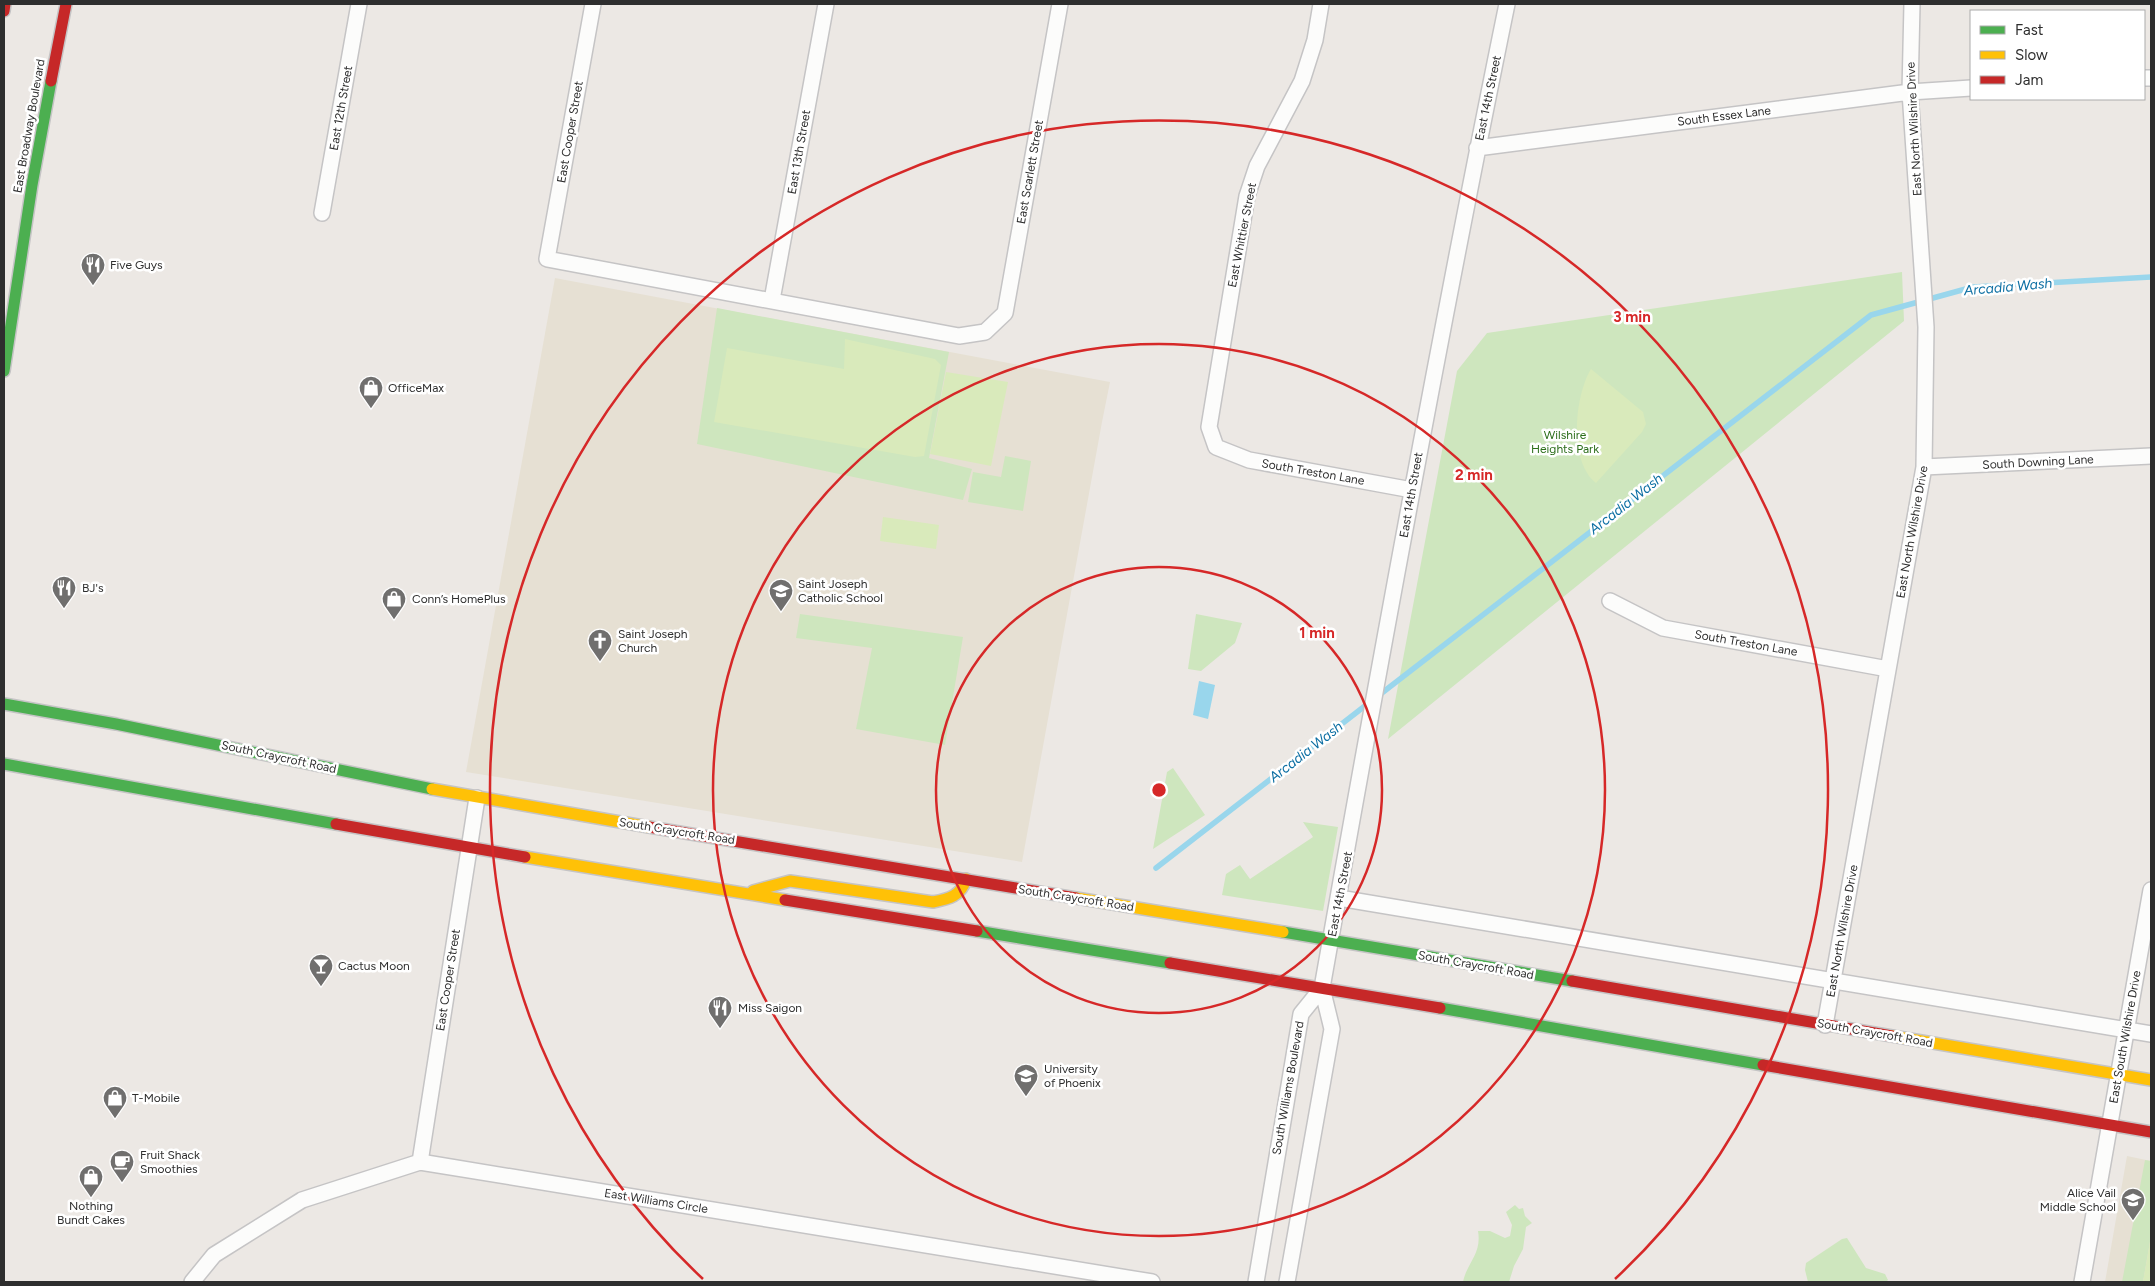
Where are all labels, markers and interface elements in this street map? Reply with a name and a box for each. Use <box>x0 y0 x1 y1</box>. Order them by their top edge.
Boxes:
legend <box>1970 10 2145 100</box>
text: Fast <box>2015 21 2044 39</box>
text: Slow <box>2015 46 2048 64</box>
street label: East 14th Street <box>1472 54 1504 142</box>
street label: East Broadway Boulevard <box>10 58 48 194</box>
street label: East North Wilshire Drive <box>1903 61 1925 196</box>
street label: East 12th Street <box>327 64 355 151</box>
text: Jam <box>2015 71 2043 89</box>
street label: East Cooper Street <box>554 80 586 184</box>
street label: South Essex Lane <box>1676 103 1772 129</box>
street label: East 13th Street <box>785 108 813 195</box>
street label: East Scarlett Street <box>1014 119 1046 225</box>
street label: East Whittier Street <box>1225 181 1259 289</box>
restaurant icon: Five Guys <box>80 252 106 286</box>
place label: Five Guys <box>110 258 163 272</box>
water label: Arcadia Wash <box>1962 275 2053 299</box>
text: 3 min <box>1613 308 1651 326</box>
shop icon: OfficeMax <box>358 375 384 409</box>
place label: OfficeMax <box>388 381 444 395</box>
park label: Wilshire Heights Park <box>1531 428 1599 456</box>
street label: East 14th Street <box>1397 451 1425 539</box>
street label: South Downing Lane <box>1982 452 2094 472</box>
street label: South Treston Lane <box>1260 456 1366 488</box>
street label: East North Wilshire Drive <box>1893 464 1931 599</box>
text: 2 min <box>1455 466 1493 484</box>
water label: Arcadia Wash <box>1585 470 1666 539</box>
restaurant icon: BJ's <box>51 575 77 609</box>
place label: Saint Joseph Catholic School <box>798 577 883 605</box>
school or university icon: Saint Joseph Catholic School <box>768 578 794 612</box>
place label: BJ's <box>82 581 104 595</box>
shop icon: Conn’s HomePlus <box>381 586 407 620</box>
place label: Conn’s HomePlus <box>412 592 506 606</box>
text: 1 min <box>1299 624 1335 642</box>
place label: Saint Joseph Church <box>618 627 688 655</box>
street label: South Treston Lane <box>1693 627 1799 659</box>
church icon: Saint Joseph Church <box>587 628 613 662</box>
water label: Arcadia Wash <box>1265 718 1346 787</box>
street label: South Craycroft Road <box>220 738 338 776</box>
centre of rings <box>1150 781 1168 799</box>
street label: South Craycroft Road <box>618 815 736 847</box>
street label: East 14th Street <box>1325 850 1355 938</box>
street label: East North Wilshire Drive <box>1823 863 1861 998</box>
street label: South Craycroft Road <box>1017 882 1135 914</box>
street label: East Cooper Street <box>433 928 463 1032</box>
street label: South Craycroft Road <box>1417 948 1535 982</box>
bar icon: Cactus Moon <box>308 953 334 987</box>
place label: Cactus Moon <box>338 959 410 973</box>
street label: East South Wilshire Drive <box>2106 969 2144 1105</box>
restaurant icon: Miss Saigon <box>707 995 733 1029</box>
place label: Miss Saigon <box>738 1001 802 1015</box>
street label: South Craycroft Road <box>1816 1016 1934 1050</box>
street label: South Williams Boulevard <box>1269 1020 1307 1156</box>
place label: University of Phoenix <box>1044 1062 1101 1090</box>
school or university icon: University of Phoenix <box>1013 1063 1039 1097</box>
shop icon: T-Mobile <box>102 1085 128 1119</box>
place label: T-Mobile <box>132 1091 180 1105</box>
place label: Fruit Shack Smoothies <box>140 1148 200 1176</box>
cafe icon: Fruit Shack Smoothies <box>109 1149 135 1183</box>
shop icon: Nothing Bundt Cakes <box>78 1164 104 1198</box>
street label: East Williams Circle <box>603 1186 709 1216</box>
place label: Alice Vail Middle School <box>2040 1186 2116 1214</box>
school or university icon: Alice Vail Middle School <box>2120 1187 2146 1221</box>
place label: Nothing Bundt Cakes <box>57 1199 125 1227</box>

